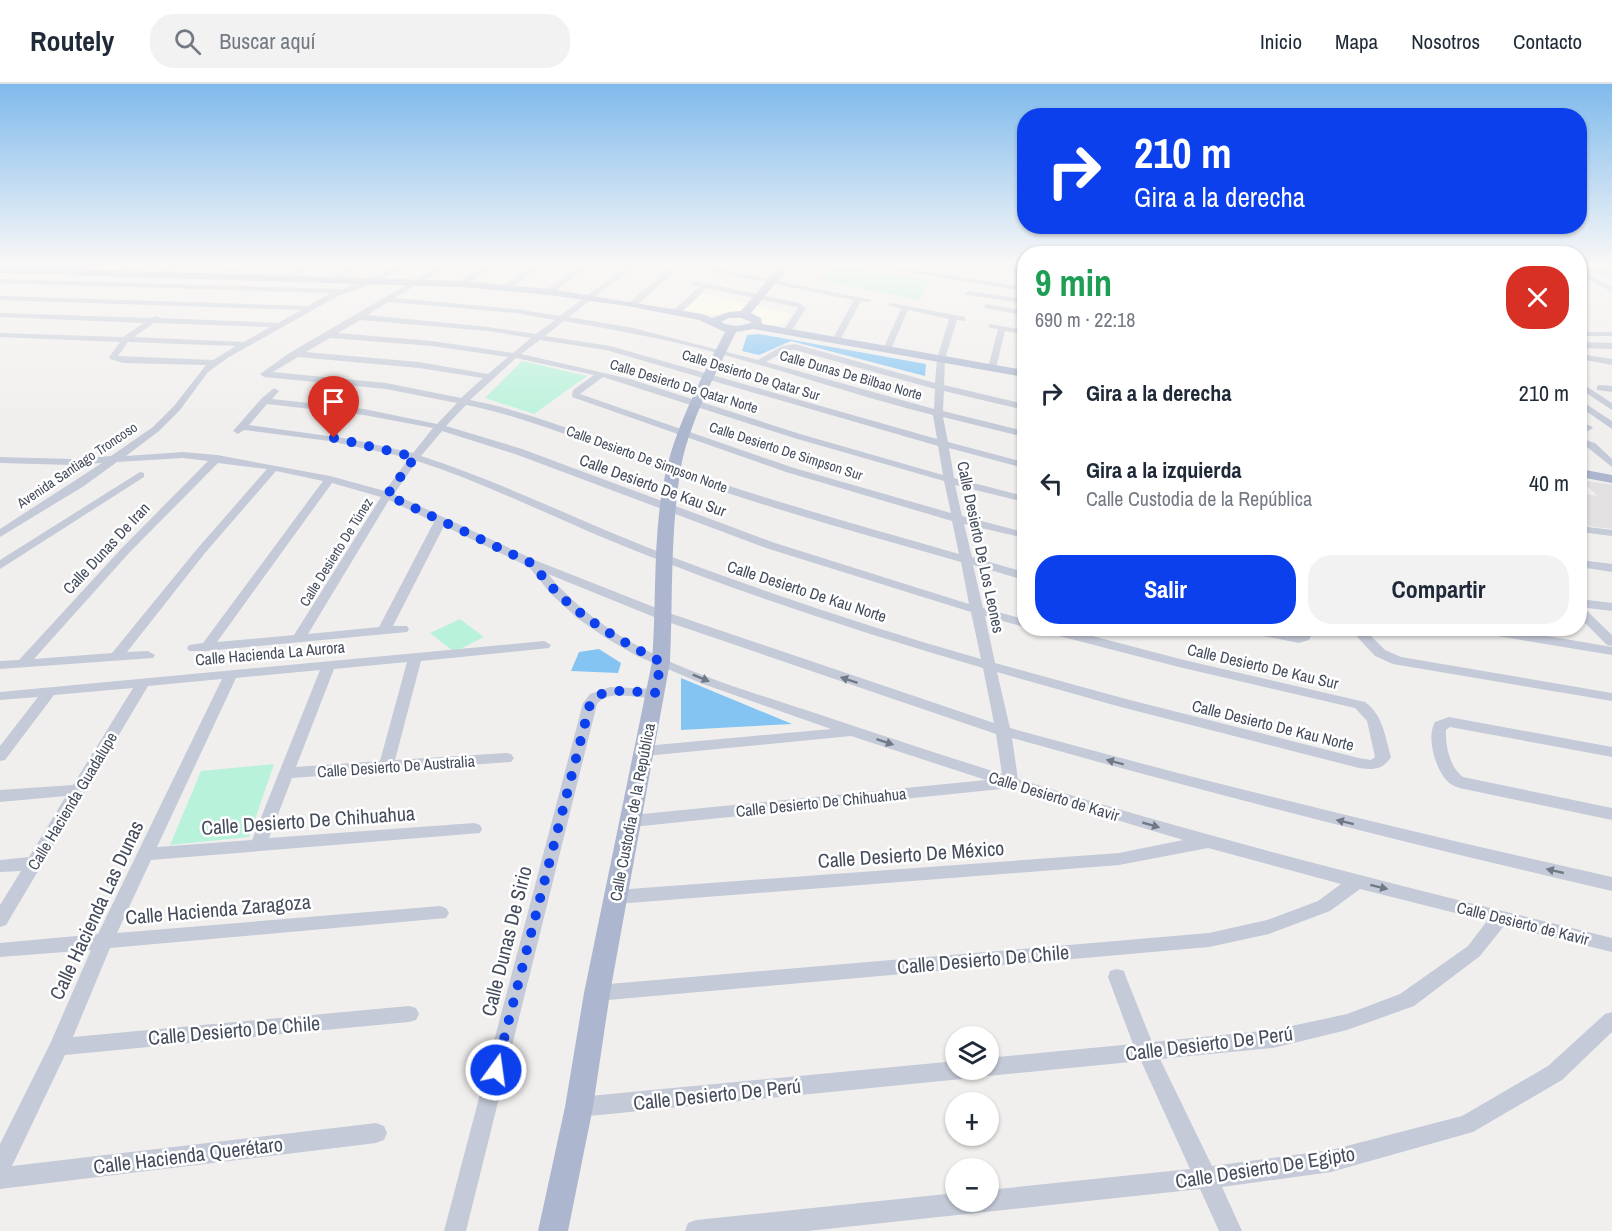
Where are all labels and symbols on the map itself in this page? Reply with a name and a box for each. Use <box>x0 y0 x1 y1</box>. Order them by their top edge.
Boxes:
street label: Calle Desierto De Qatar Sur <box>680 345 822 405</box>
street label: Calle Dunas De Bilbao Norte <box>778 346 924 404</box>
street label: Calle Desierto De Qatar Norte <box>608 355 760 417</box>
pin <box>308 376 359 438</box>
street label: Avenida Santiago Troncoso <box>12 418 141 513</box>
street label: Calle Desierto De Simpson Sur <box>707 418 865 484</box>
street label: Calle Desierto De Simpson Norte <box>564 421 730 497</box>
street label: Calle Desierto De Kau Sur <box>577 448 730 522</box>
street label: Calle Desierto De Los Leones <box>952 459 1010 635</box>
street label: Calle Desierto De Túnez <box>295 494 377 610</box>
street label: Calle Dunas De Iran <box>58 497 154 599</box>
street label: Calle Desierto De Kau Norte <box>725 555 889 627</box>
street label: Calle Hacienda La Aurora <box>194 635 346 671</box>
street label: Calle Desierto De Kau Sur <box>1185 638 1341 694</box>
one-way arrow <box>692 673 710 683</box>
one-way arrow <box>840 675 858 684</box>
street label: Calle Desierto De Kau Norte <box>1190 694 1356 756</box>
street label: Calle Custodia de la República <box>604 720 660 903</box>
street label: Calle Hacienda Guadalupe <box>22 728 122 874</box>
one-way arrow <box>876 738 894 747</box>
street label: Calle Desierto De Australia <box>316 749 476 782</box>
one-way arrow <box>1106 757 1124 766</box>
street label: Calle Desierto de Kavir <box>986 766 1123 827</box>
street label: Calle Desierto De Chihuahua <box>735 782 908 822</box>
street label: Calle Desierto De Chihuahua <box>200 799 416 841</box>
street label: Calle Hacienda Las Dunas <box>43 816 149 1004</box>
one-way arrow <box>1336 816 1354 826</box>
one-way arrow <box>1142 821 1160 830</box>
street label: Calle Desierto De México <box>817 834 1005 874</box>
street label: Calle Dunas De Sirio <box>474 863 538 1019</box>
one-way arrow <box>1546 866 1564 876</box>
one-way arrow <box>1370 883 1389 893</box>
street label: Calle Hacienda Zaragoza <box>124 887 312 931</box>
street label: Calle Desierto de Kavir <box>1455 896 1592 950</box>
street label: Calle Desierto De Chile <box>896 938 1070 980</box>
street label: Calle Desierto De Chile <box>147 1009 321 1051</box>
street label: Calle Desierto De Perú <box>1124 1019 1294 1067</box>
position arrow <box>464 1038 528 1102</box>
street label: Calle Desierto De Perú <box>632 1072 802 1116</box>
street label: Calle Hacienda Querétaro <box>92 1130 284 1180</box>
street label: Calle Desierto De Egipto <box>1173 1139 1357 1195</box>

